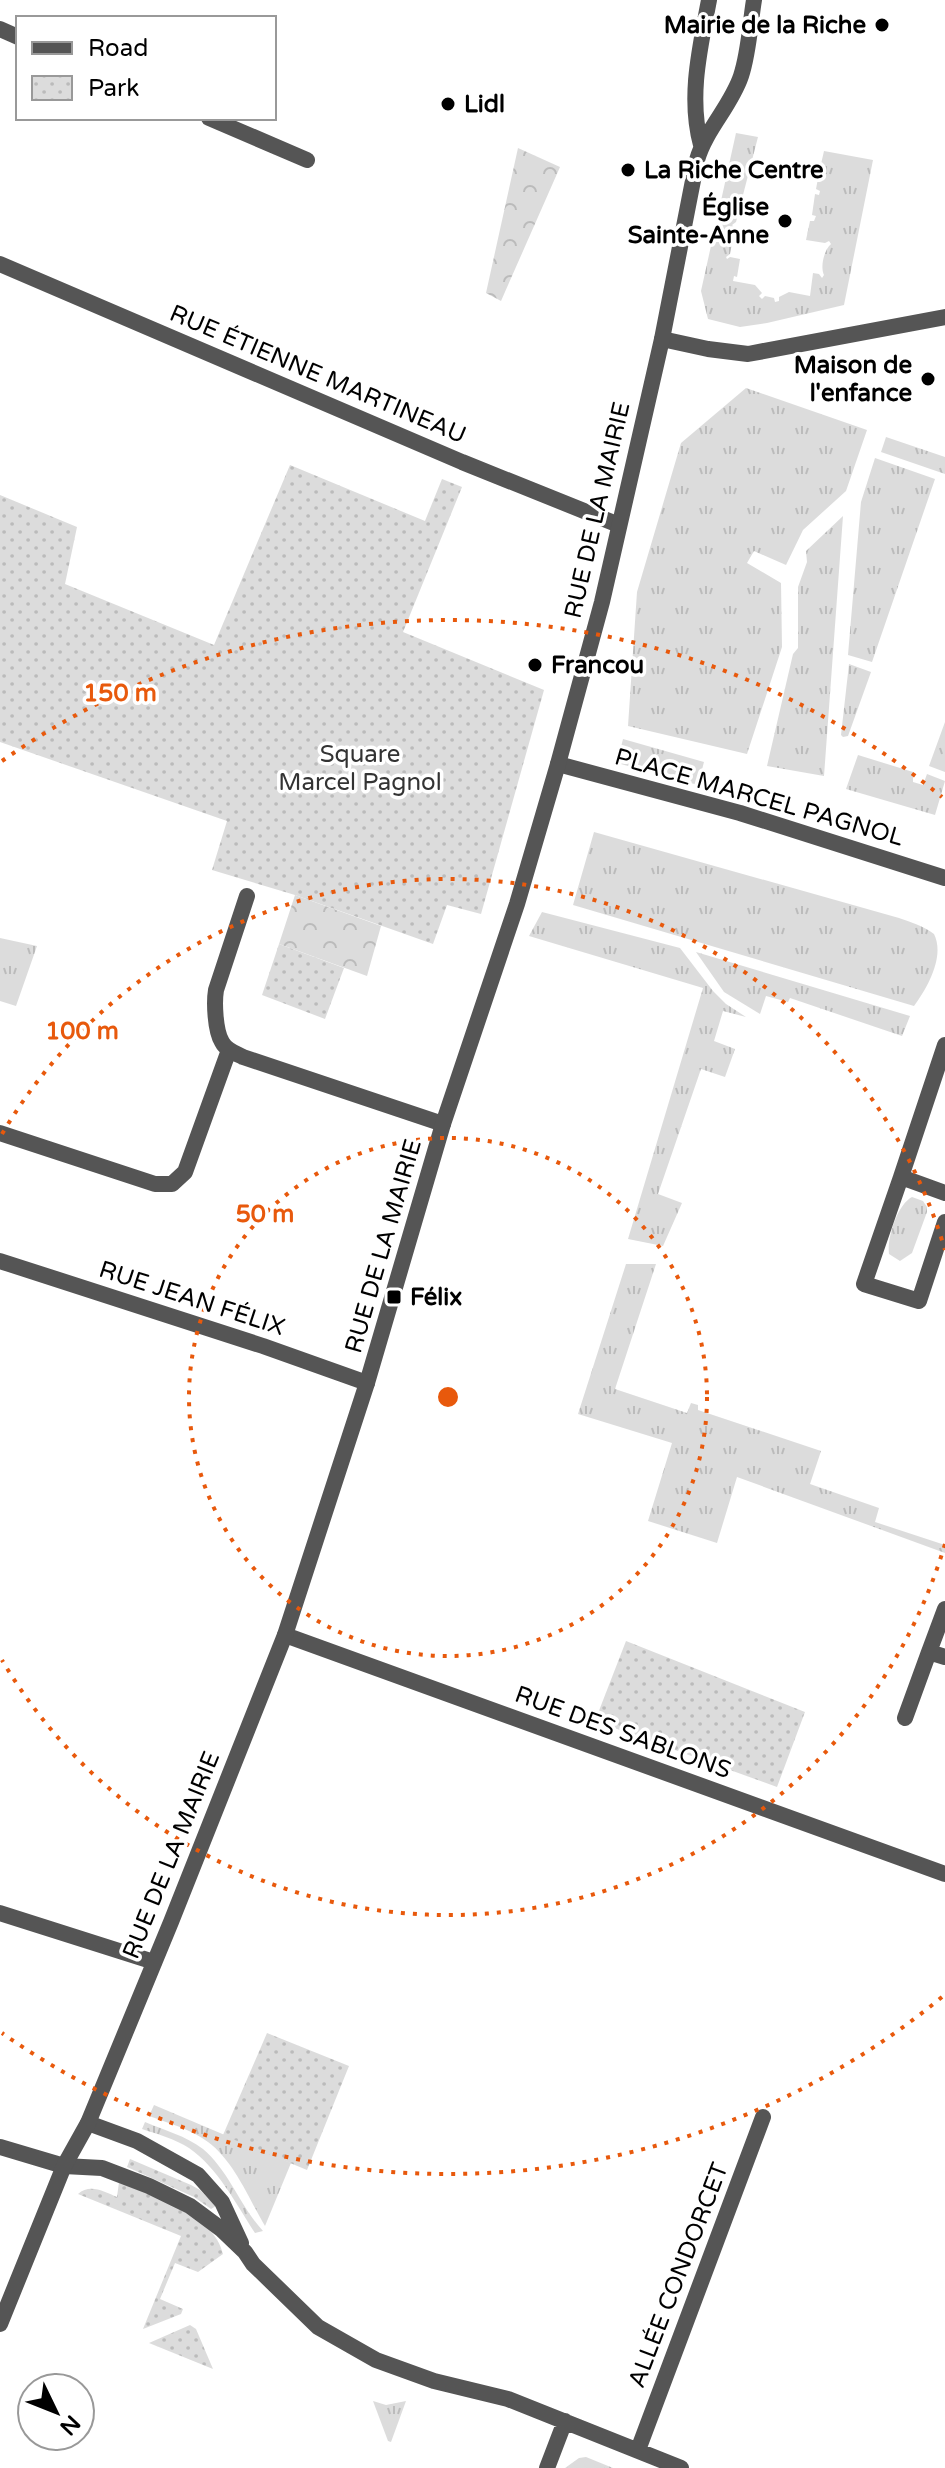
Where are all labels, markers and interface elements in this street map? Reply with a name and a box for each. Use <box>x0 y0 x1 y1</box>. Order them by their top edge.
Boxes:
place label: Mairie de la Riche <box>664 11 866 40</box>
legend <box>16 16 276 120</box>
marker: Mairie de la Riche <box>873 16 891 34</box>
text: Road <box>88 34 148 63</box>
text: Park <box>88 74 139 103</box>
place label: Lidl <box>464 90 505 119</box>
marker: Lidl <box>439 95 457 113</box>
place label: La Riche Centre <box>644 156 824 185</box>
marker: La Riche Centre <box>619 161 637 179</box>
place label: Église Sainte-Anne <box>628 192 769 250</box>
marker: Église Sainte-Anne <box>776 212 794 230</box>
street label: RUE ÉTIENNE MARTINEAU <box>165 298 471 450</box>
place label: Maison de l'enfance <box>794 351 912 408</box>
marker: Maison de l'enfance <box>919 370 937 388</box>
street label: RUE DE LA MAIRIE <box>558 399 636 621</box>
place label: Francou <box>551 651 644 680</box>
marker: Francou <box>526 656 544 674</box>
text: 150 m <box>83 679 157 708</box>
park label: Square Marcel Pagnol <box>278 740 442 797</box>
street label: PLACE MARCEL PAGNOL <box>611 742 907 853</box>
text: 100 m <box>45 1017 119 1046</box>
street label: RUE DE LA MAIRIE <box>339 1136 428 1356</box>
text: 50 m <box>236 1200 294 1229</box>
street label: RUE JEAN FÉLIX <box>95 1254 289 1342</box>
place label: Félix <box>410 1283 462 1312</box>
marker: Félix <box>385 1288 403 1306</box>
centre of rings <box>434 1383 462 1411</box>
street label: RUE DES SABLONS <box>511 1680 735 1785</box>
street label: RUE DE LA MAIRIE <box>117 1747 226 1963</box>
street label: ALLÉE CONDORCET <box>621 2158 735 2392</box>
north arrow <box>16 2372 96 2452</box>
text: N <box>54 2410 85 2440</box>

